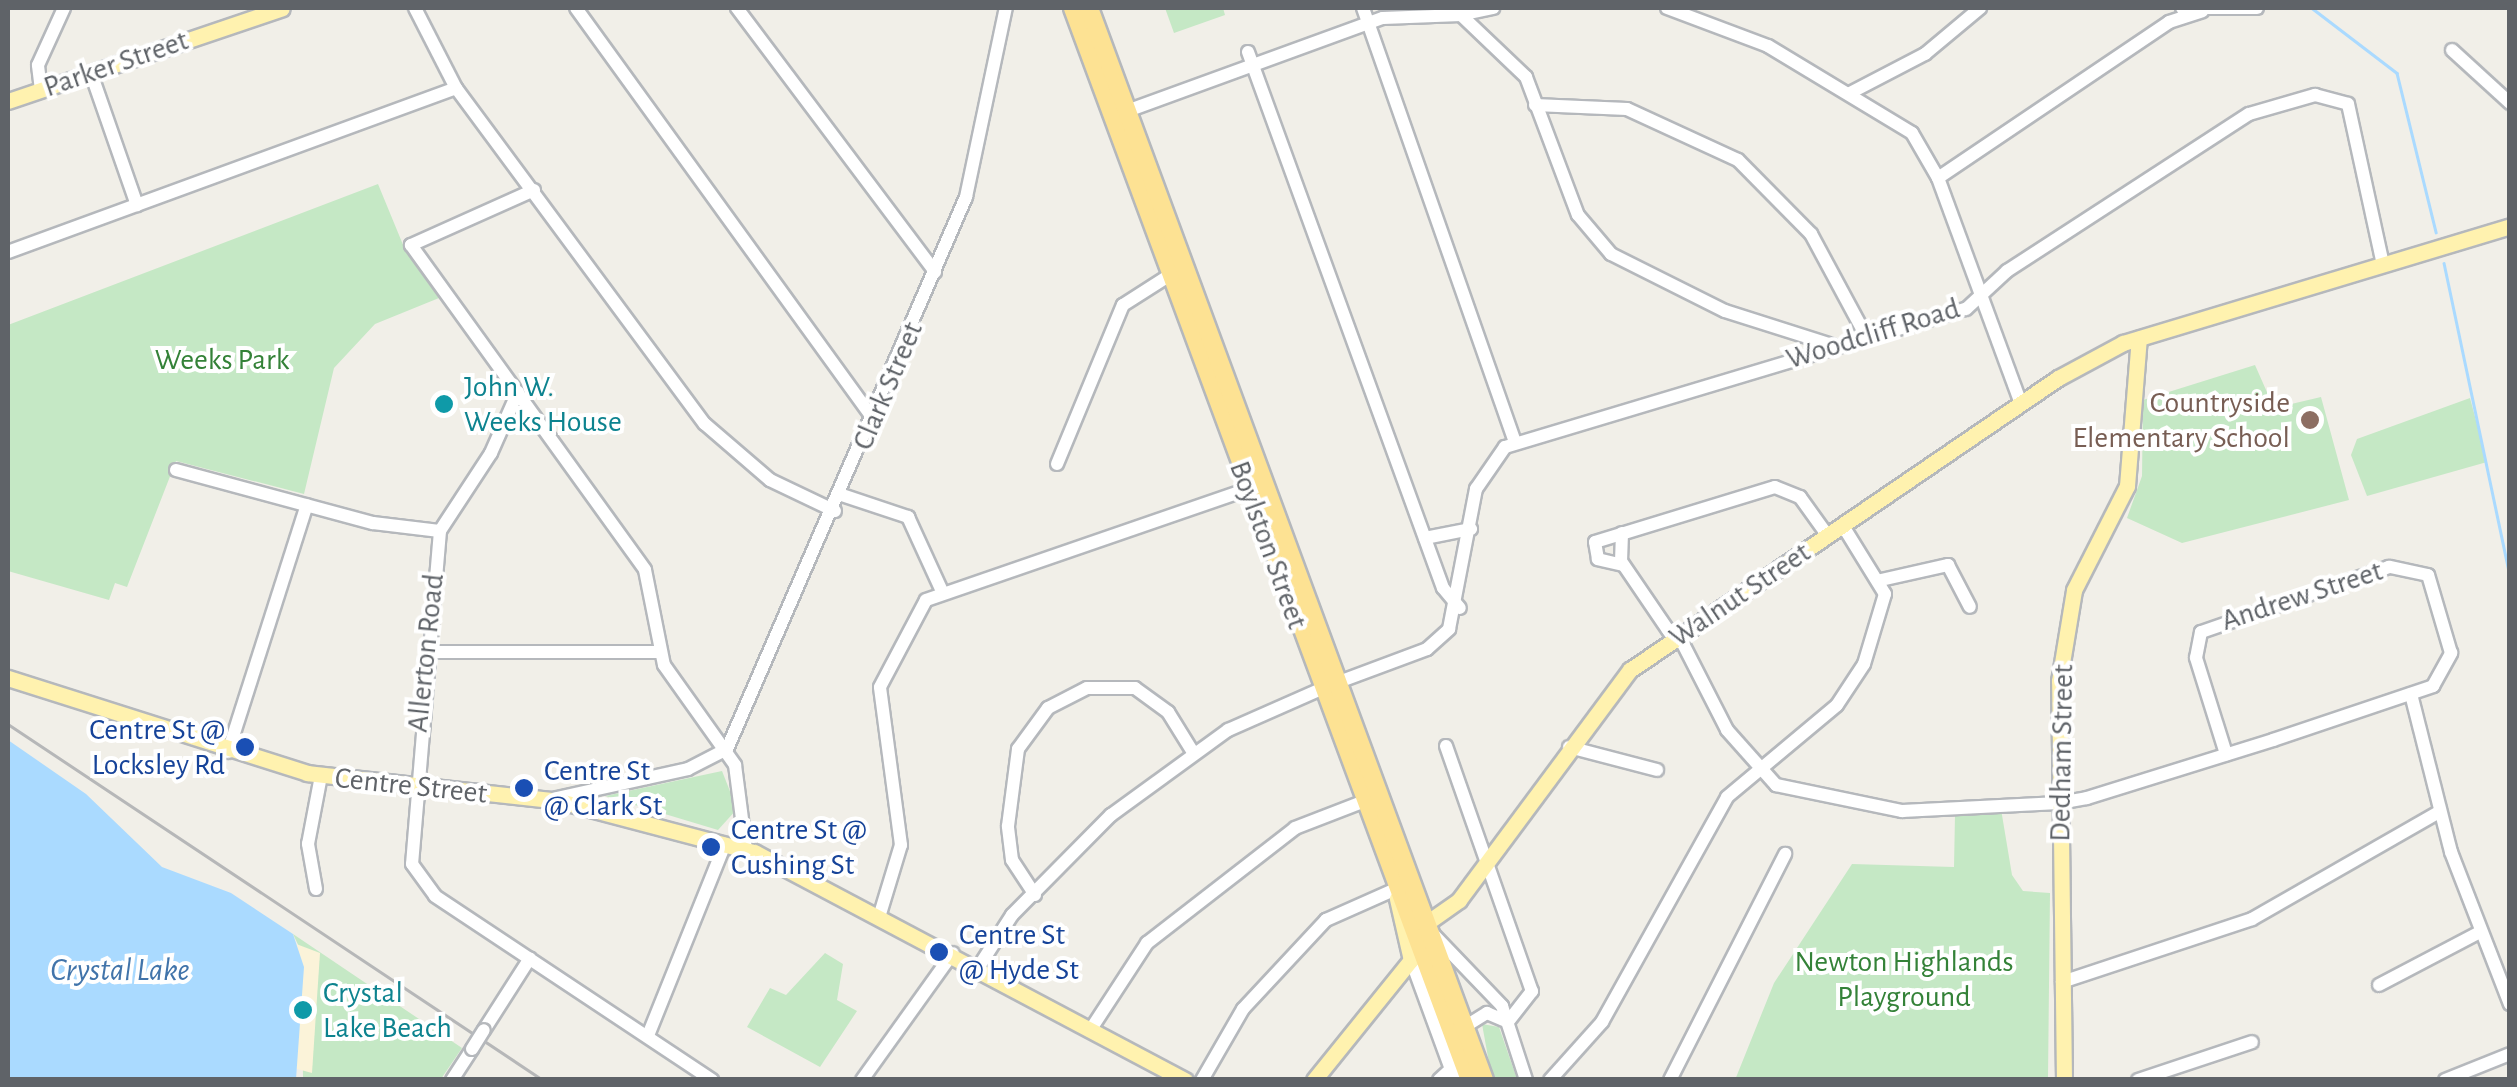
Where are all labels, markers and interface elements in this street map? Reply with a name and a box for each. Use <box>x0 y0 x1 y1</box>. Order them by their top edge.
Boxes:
street label: Parker Street <box>39 22 193 106</box>
street label: Woodcliff Road <box>1782 291 1964 377</box>
street label: Clark Street <box>845 317 931 455</box>
park label: Weeks Park <box>155 342 289 378</box>
place label: John W. Weeks House <box>464 369 622 440</box>
place label: Countryside Elementary School <box>2073 385 2290 456</box>
marker: John W. Weeks House <box>433 393 455 415</box>
marker: Countryside Elementary School <box>2299 409 2321 431</box>
street label: Boylston Street <box>1221 456 1315 634</box>
street label: Walnut Street <box>1663 535 1817 655</box>
street label: Andrew Street <box>2217 553 2387 639</box>
street label: Allerton Road <box>400 572 452 734</box>
street label: Dedham Street <box>2042 664 2082 842</box>
place label: Centre St @ Locksley Rd <box>89 712 225 782</box>
marker: Centre St @ Locksley Rd <box>234 736 256 758</box>
place label: Centre St @ Clark St <box>544 753 662 824</box>
street label: Centre Street <box>333 760 489 812</box>
marker: Centre St @ Clark St <box>513 777 535 799</box>
place label: Centre St @ Cushing St <box>731 812 867 882</box>
marker: Centre St @ Cushing St <box>700 836 722 858</box>
place label: Centre St @ Hyde St <box>959 917 1079 988</box>
marker: Centre St @ Hyde St <box>928 941 950 963</box>
park label: Newton Highlands Playground <box>1794 944 2014 1014</box>
water label: Crystal Lake <box>50 951 190 989</box>
place label: Crystal Lake Beach <box>323 975 452 1046</box>
marker: Crystal Lake Beach <box>292 999 314 1021</box>

